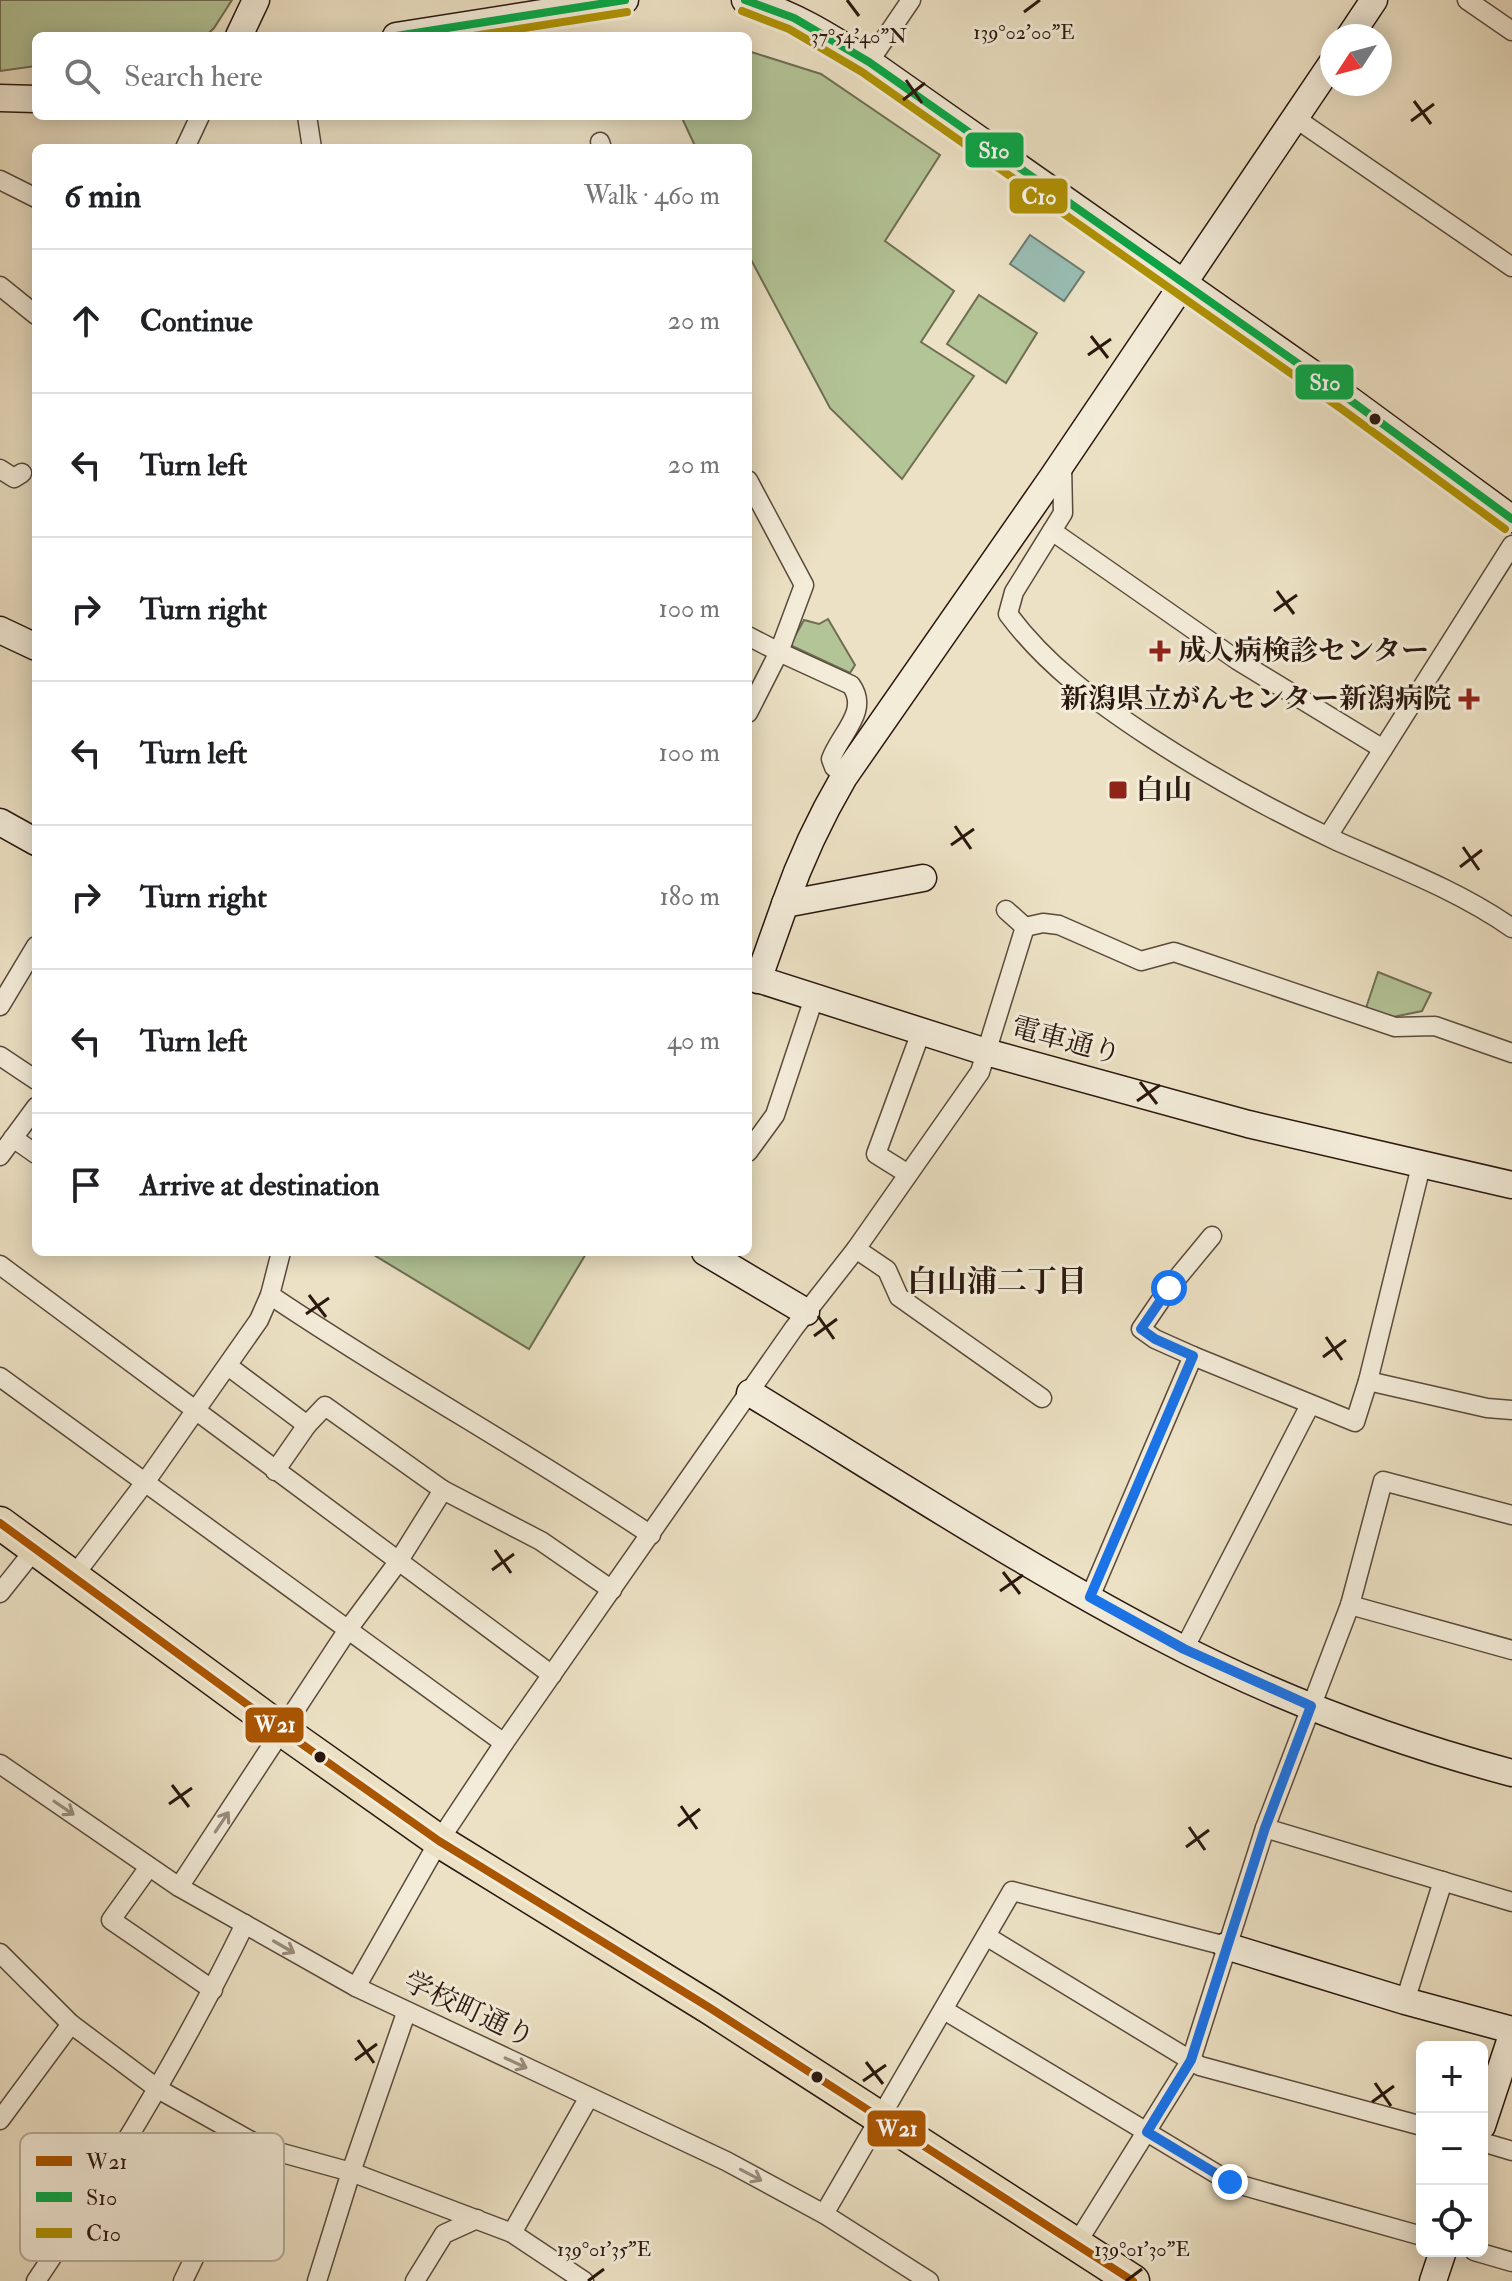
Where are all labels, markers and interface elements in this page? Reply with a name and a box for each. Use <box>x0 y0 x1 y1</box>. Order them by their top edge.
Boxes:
text: 139°02'00"E <box>973 20 1075 45</box>
text: 37°54'40"N <box>811 24 907 49</box>
north arrow <box>1320 24 1392 96</box>
search box <box>32 32 752 120</box>
icon: search <box>60 54 104 98</box>
text: Search here <box>124 58 263 95</box>
line badge: S10 <box>964 131 1025 169</box>
text: S10 <box>978 137 1010 165</box>
text: 6 min <box>64 175 141 218</box>
line badge: C10 <box>1008 177 1069 215</box>
text: Walk · 460 m <box>584 180 720 212</box>
text: C10 <box>1021 183 1057 211</box>
icon: ahead <box>64 299 108 343</box>
text: Continue <box>140 303 253 340</box>
text: 20 m <box>668 305 720 337</box>
line badge: S10 <box>1294 363 1355 401</box>
text: S10 <box>1309 369 1341 397</box>
unlabelled marker <box>1367 411 1383 427</box>
icon: left <box>64 443 108 487</box>
text: Turn left <box>140 447 247 484</box>
text: 20 m <box>668 449 720 481</box>
icon: right <box>64 587 108 631</box>
text: Turn right <box>140 591 267 628</box>
text: 100 m <box>659 593 720 625</box>
place label: 成人病検診センター <box>1178 634 1429 669</box>
marker: 成人病検診センター <box>1149 640 1171 662</box>
place label: 新潟県立がんセンター新潟病院 <box>1060 682 1451 717</box>
marker: 新潟県立がんセンター新潟病院 <box>1458 688 1480 710</box>
icon: left <box>64 731 108 775</box>
text: Turn left <box>140 735 247 772</box>
text: 100 m <box>659 737 720 769</box>
place label: 白山 <box>1136 773 1192 808</box>
marker: 白山 <box>1107 779 1129 801</box>
icon: right <box>64 875 108 919</box>
text: Turn right <box>140 879 267 916</box>
text: 180 m <box>660 881 720 913</box>
street label: 電車通り <box>1007 1010 1125 1072</box>
icon: left <box>64 1019 108 1063</box>
text: Turn left <box>140 1023 247 1060</box>
text: 40 m <box>667 1025 720 1057</box>
icon: arrive <box>64 1163 108 1207</box>
text: Arrive at destination <box>140 1167 380 1204</box>
district label: 白山浦二丁目 <box>907 1263 1087 1300</box>
route start <box>1151 1270 1187 1306</box>
line badge: W21 <box>244 1706 305 1744</box>
text: W21 <box>253 1711 296 1739</box>
unlabelled marker <box>312 1749 328 1765</box>
one-way arrow <box>53 1800 75 1816</box>
one-way arrow <box>213 1811 230 1833</box>
one-way arrow <box>272 1939 295 1955</box>
street label: 学校町通り <box>398 1965 540 2055</box>
map controls <box>1416 2041 1488 2257</box>
button: + <box>1416 2041 1488 2113</box>
one-way arrow <box>504 2057 528 2072</box>
unlabelled marker <box>809 2069 825 2085</box>
line badge: W21 <box>866 2109 927 2148</box>
button: − <box>1416 2113 1488 2185</box>
text: W21 <box>875 2115 918 2143</box>
legend <box>20 2133 284 2261</box>
text: W21 <box>85 2148 127 2176</box>
route end <box>1212 2164 1248 2200</box>
one-way arrow <box>739 2167 762 2183</box>
text: S10 <box>86 2184 117 2212</box>
button: locate <box>1416 2185 1488 2257</box>
text: C10 <box>86 2220 121 2248</box>
text: 139°01'35"E <box>557 2237 651 2262</box>
text: 139°01'30"E <box>1094 2237 1190 2262</box>

